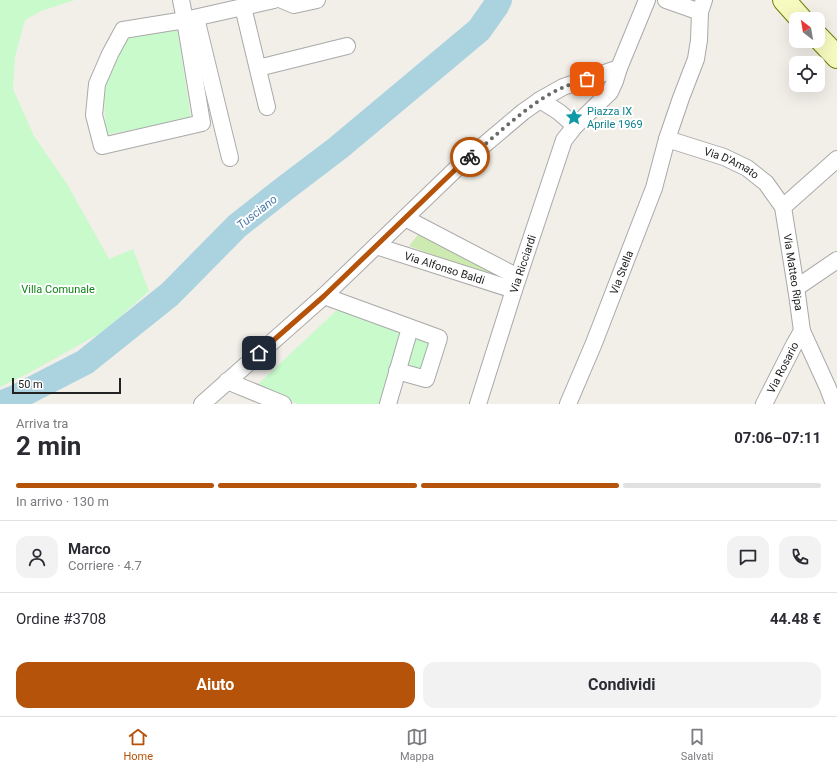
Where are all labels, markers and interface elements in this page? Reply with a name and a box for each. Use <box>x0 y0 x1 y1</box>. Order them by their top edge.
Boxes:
north arrow <box>789 12 825 48</box>
map controls <box>789 12 825 92</box>
button: locate <box>789 56 825 92</box>
pin <box>570 62 604 96</box>
icon: bag <box>576 68 598 90</box>
place label: Piazza IX Aprile 1969 <box>587 105 643 131</box>
place icon: Piazza IX Aprile 1969 <box>564 107 584 127</box>
courier <box>450 137 490 177</box>
street label: Via D'Amato <box>702 145 762 181</box>
icon: bike <box>459 146 481 168</box>
water label: Tusciano <box>234 192 280 232</box>
street label: Via Ricciardi <box>507 233 538 295</box>
street label: Via Matteo Ripa <box>781 233 806 312</box>
street label: Via Alfonso Baldi <box>403 249 486 287</box>
street label: Via Stella <box>607 249 636 296</box>
park label: Villa Comunale <box>21 283 95 296</box>
pin <box>242 336 276 370</box>
street label: Via Rosario <box>764 340 801 395</box>
icon: home <box>248 342 270 364</box>
scale bar <box>12 376 121 395</box>
text: 50 m <box>18 378 43 391</box>
text: Arriva tra <box>16 416 68 431</box>
text: 07:06–07:11 <box>734 429 821 447</box>
text: 2 min <box>16 431 81 461</box>
text: In arrivo · 130 m <box>16 494 109 509</box>
button: person <box>16 536 58 578</box>
button: chat <box>727 536 769 578</box>
button: phone <box>779 536 821 578</box>
text: Marco <box>68 540 111 558</box>
text: Corriere · 4.7 <box>68 558 142 573</box>
text: Ordine #3708 <box>16 610 106 628</box>
text: 44.48 € <box>770 610 821 628</box>
button: Aiuto <box>16 662 415 708</box>
button: Condividi <box>423 662 821 708</box>
tab: Home <box>123 726 153 763</box>
tab: Mappa <box>400 726 434 763</box>
tab: Salvati <box>681 726 714 763</box>

